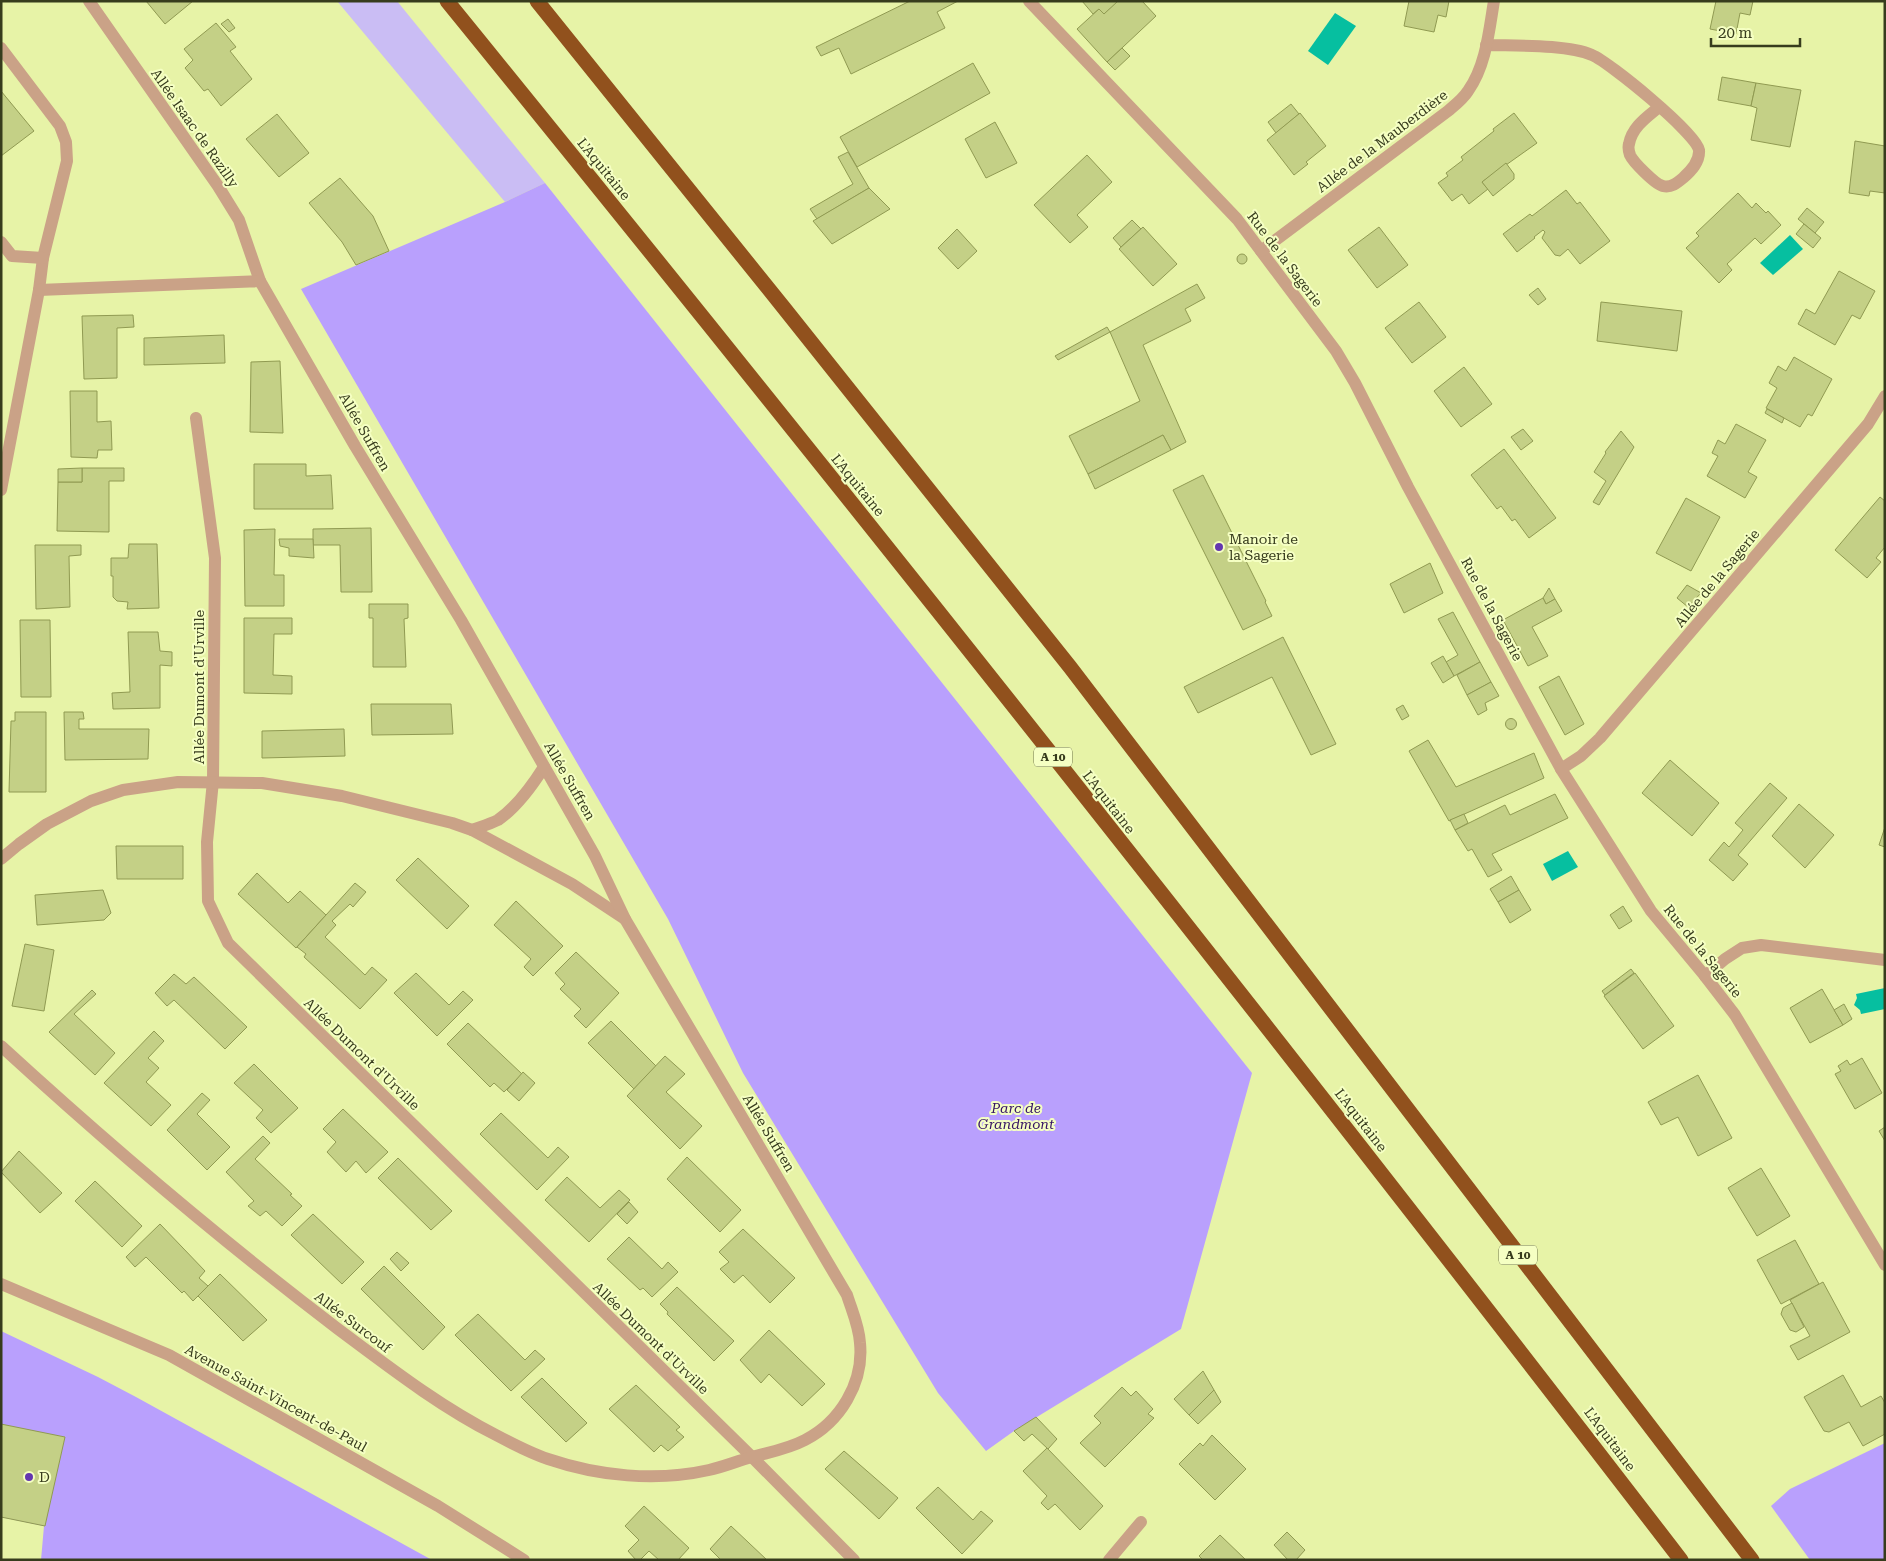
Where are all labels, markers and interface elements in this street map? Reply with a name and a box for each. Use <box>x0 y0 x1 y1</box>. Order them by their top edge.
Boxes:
scale bar <box>1711 15 1800 47</box>
text: 20 m <box>1718 24 1753 42</box>
street label: Allée Isaac de Razilly <box>148 66 242 191</box>
street label: Allée de la Mauberdière <box>1313 86 1451 195</box>
street label: L'Aquitaine <box>574 135 634 203</box>
street label: Rue de la Sagerie <box>1244 208 1326 310</box>
street label: Allée Suffren <box>336 390 394 474</box>
street label: L'Aquitaine <box>828 451 888 519</box>
street label: Allée de la Sagerie <box>1671 526 1763 630</box>
place label: Manoir de la Sagerie <box>1229 531 1298 563</box>
marker: Manoir de la Sagerie <box>1213 541 1225 553</box>
street label: Rue de la Sagerie <box>1458 555 1526 664</box>
street label: Allée Dumont d'Urville <box>191 610 207 764</box>
street label: Allée Suffren <box>541 739 599 823</box>
road number: A 10 <box>1034 748 1072 766</box>
street label: L'Aquitaine <box>1080 767 1139 837</box>
street label: Rue de la Sagerie <box>1661 901 1745 1001</box>
street label: Allée Dumont d'Urville <box>301 995 423 1114</box>
street label: L'Aquitaine <box>1332 1085 1391 1155</box>
street label: Allée Suffren <box>740 1091 798 1175</box>
park label: Parc de Grandmont <box>978 1100 1055 1132</box>
road number: A 10 <box>1499 1246 1537 1264</box>
street label: Allée Dumont d'Urville <box>590 1279 712 1398</box>
street label: Allée Surcouf <box>312 1288 395 1356</box>
street label: Avenue Saint-Vincent-de-Paul <box>182 1341 370 1455</box>
street label: L'Aquitaine <box>1581 1404 1639 1474</box>
place label: D <box>39 1469 50 1485</box>
marker: D <box>23 1471 35 1483</box>

